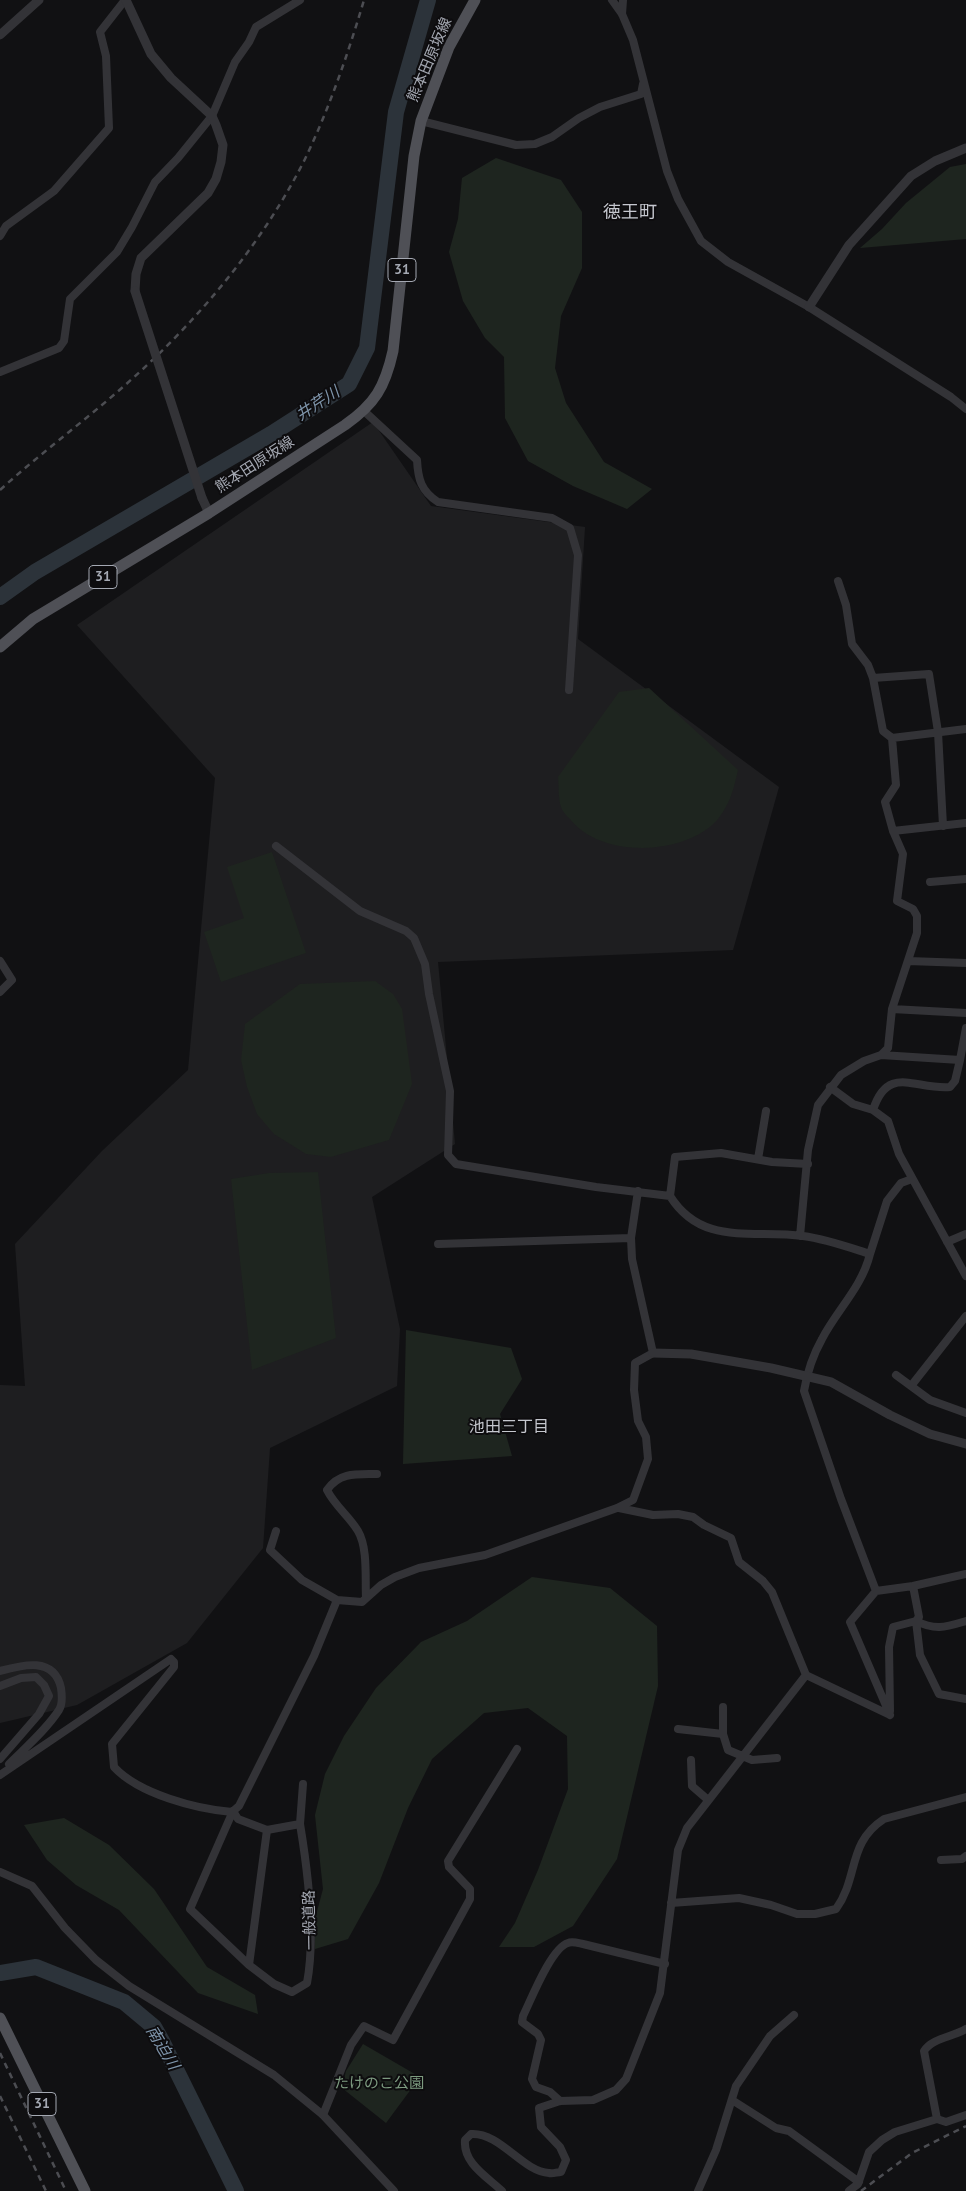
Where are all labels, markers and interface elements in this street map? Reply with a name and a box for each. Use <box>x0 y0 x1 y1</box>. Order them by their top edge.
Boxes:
street label: 熊本田原坂線 <box>404 15 456 105</box>
district label: 徳王町 <box>603 202 657 224</box>
road number: 31 <box>388 258 416 282</box>
water label: 井芹川 <box>293 383 343 425</box>
street label: 熊本田原坂線 <box>212 433 298 497</box>
road number: 31 <box>89 566 117 588</box>
district label: 池田三丁目 <box>469 1417 549 1437</box>
street label: 一般道路 <box>300 1890 320 1950</box>
water label: 南迫川 <box>141 2022 183 2074</box>
park label: たけのこ公園 <box>334 2075 424 2093</box>
road number: 31 <box>28 2092 56 2116</box>

